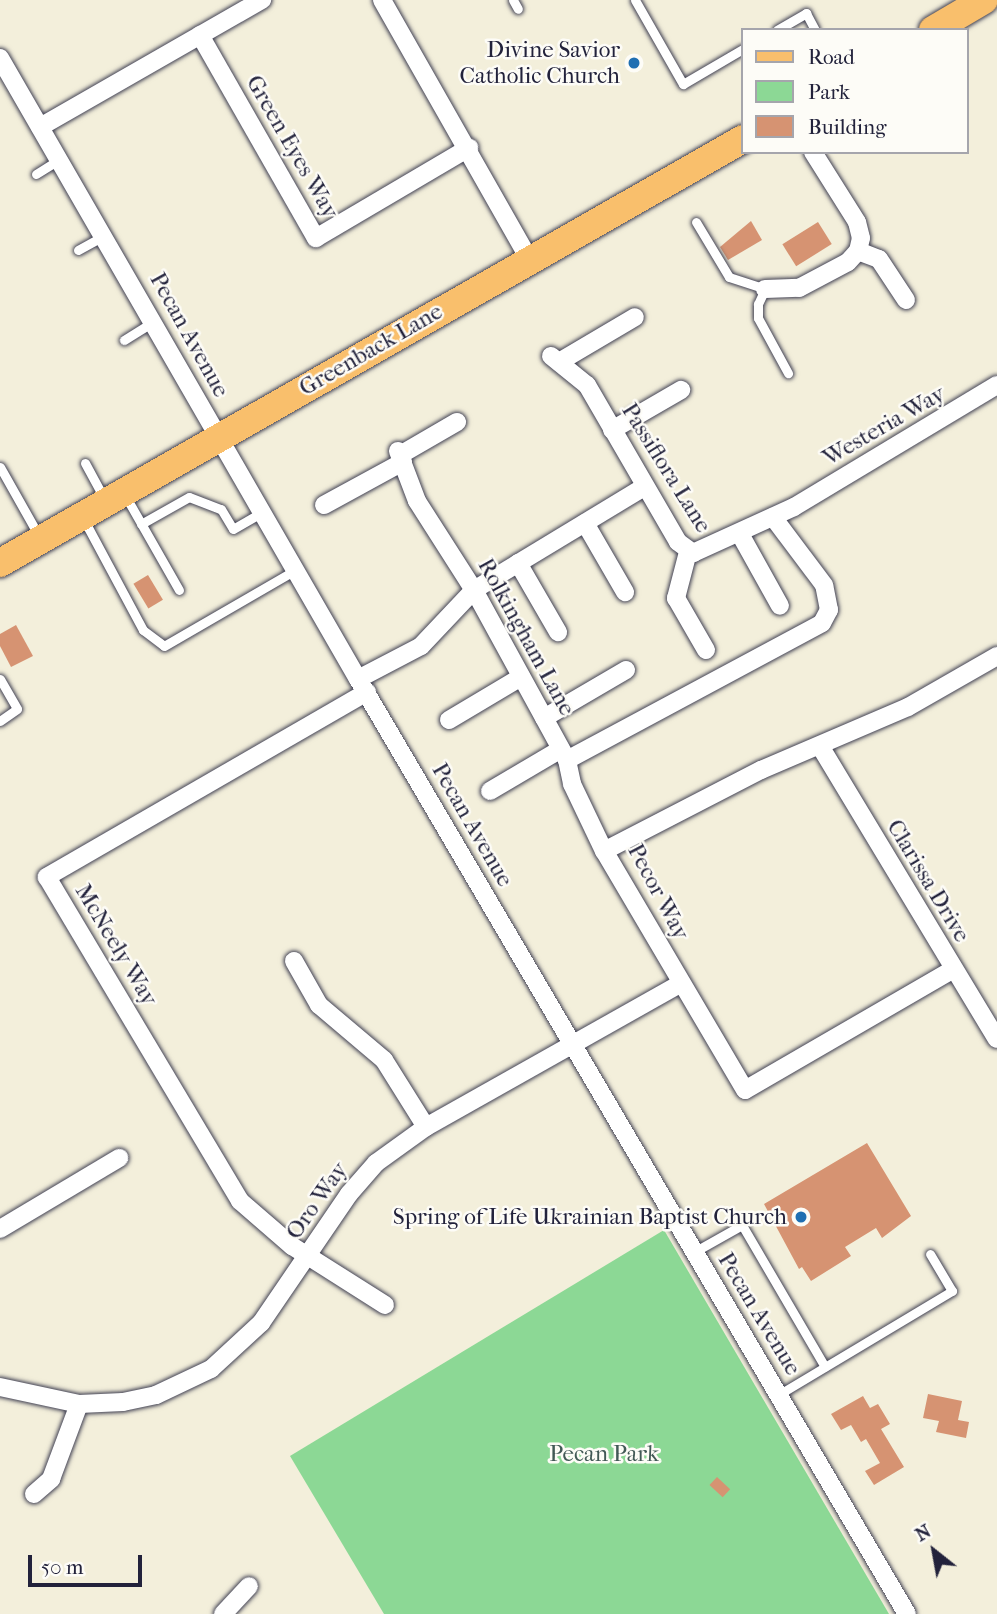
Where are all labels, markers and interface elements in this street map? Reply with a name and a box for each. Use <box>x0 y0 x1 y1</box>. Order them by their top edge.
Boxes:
legend <box>741 28 969 154</box>
place label: Divine Savior Catholic Church <box>460 36 620 90</box>
text: Road <box>808 45 855 69</box>
marker: Divine Savior Catholic Church <box>626 55 642 71</box>
street label: Green Eyes Way <box>240 71 344 223</box>
text: Park <box>808 80 850 104</box>
text: Building <box>808 115 886 139</box>
street label: Pecan Avenue <box>143 268 235 402</box>
street label: Greenback Lane <box>295 298 447 402</box>
street label: Westeria Way <box>818 380 950 472</box>
street label: Passiflora Lane <box>615 398 717 538</box>
street label: Rolkingham Lane <box>471 554 581 720</box>
street label: Pecan Avenue <box>426 758 518 892</box>
street label: Clarissa Drive <box>881 815 975 947</box>
street label: Pecor Way <box>621 839 695 945</box>
street label: McNeely Way <box>69 879 163 1011</box>
street label: Oro Way <box>280 1157 354 1245</box>
place label: Spring of Life Ukrainian Baptist Church <box>393 1203 787 1231</box>
marker: Spring of Life Ukrainian Baptist Church <box>793 1209 809 1225</box>
street label: Pecan Avenue <box>712 1248 806 1380</box>
park label: Pecan Park <box>549 1440 659 1468</box>
north arrow <box>899 1516 969 1586</box>
text: N <box>911 1520 935 1546</box>
scale bar <box>32 1540 145 1584</box>
text: 50 m <box>41 1555 84 1579</box>

